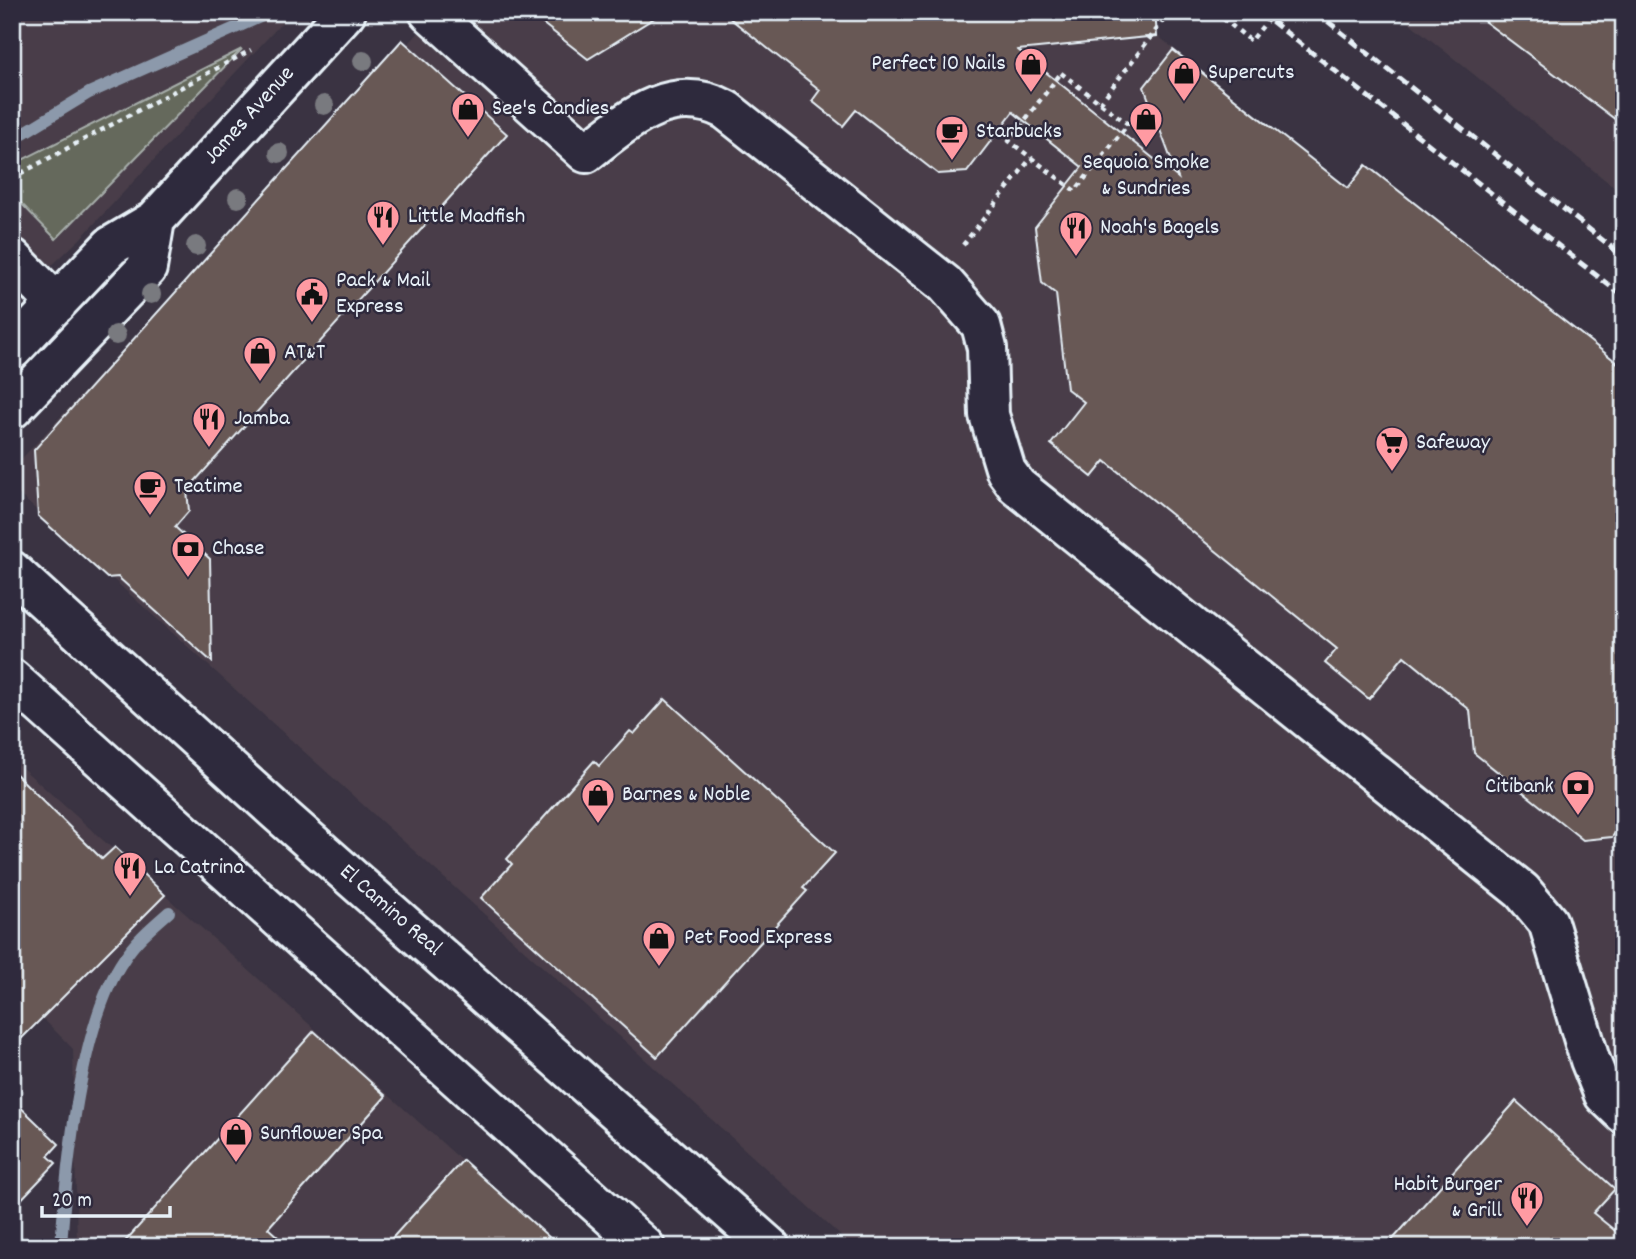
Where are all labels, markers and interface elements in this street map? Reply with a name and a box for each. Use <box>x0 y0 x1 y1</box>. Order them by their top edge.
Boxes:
shop icon: Perfect 10 Nails <box>1012 45 1050 94</box>
place label: Perfect 10 Nails <box>871 48 1006 81</box>
shop icon: Supercuts <box>1165 54 1203 103</box>
place label: Supercuts <box>1208 57 1295 90</box>
street label: James Avenue <box>197 59 303 173</box>
shop icon: See's Candies <box>449 90 487 139</box>
place label: See's Candies <box>492 93 609 126</box>
shop icon: Sequoia Smoke & Sundries <box>1127 100 1165 149</box>
cafe icon: Starbucks <box>933 113 971 162</box>
place label: Starbucks <box>976 116 1062 149</box>
place label: Sequoia Smoke & Sundries <box>1083 147 1209 206</box>
restaurant icon: Little Madfish <box>364 198 402 247</box>
place label: Little Madfish <box>408 201 525 234</box>
restaurant icon: Noah's Bagels <box>1057 209 1095 258</box>
place label: Noah's Bagels <box>1100 212 1219 245</box>
place label: Pack & Mail Express <box>336 265 431 324</box>
public building icon: Pack & Mail Express <box>293 275 331 324</box>
shop icon: AT&T <box>241 334 279 383</box>
place label: AT&T <box>284 337 325 370</box>
restaurant icon: Jamba <box>190 400 228 449</box>
place label: Jamba <box>234 403 291 436</box>
supermarket icon: Safeway <box>1373 424 1411 473</box>
place label: Safeway <box>1416 427 1491 460</box>
cafe icon: Teatime <box>131 468 169 517</box>
place label: Teatime <box>174 471 243 504</box>
bank icon: Chase <box>169 530 207 579</box>
place label: Chase <box>212 533 265 566</box>
bank icon: Citibank <box>1559 768 1597 817</box>
place label: Citibank <box>1485 771 1554 804</box>
shop icon: Barnes & Noble <box>579 776 617 825</box>
place label: Barnes & Noble <box>622 779 750 812</box>
restaurant icon: La Catrina <box>111 849 149 898</box>
place label: La Catrina <box>154 852 245 885</box>
street label: El Camino Real <box>331 857 449 965</box>
shop icon: Pet Food Express <box>640 919 678 968</box>
place label: Pet Food Express <box>684 922 833 955</box>
shop icon: Sunflower Spa <box>217 1115 255 1164</box>
place label: Sunflower Spa <box>260 1118 384 1151</box>
place label: Habit Burger & Grill <box>1393 1169 1503 1228</box>
scale bar <box>42 1175 170 1219</box>
restaurant icon: Habit Burger & Grill <box>1508 1179 1546 1228</box>
text: 20 m <box>52 1187 92 1217</box>

